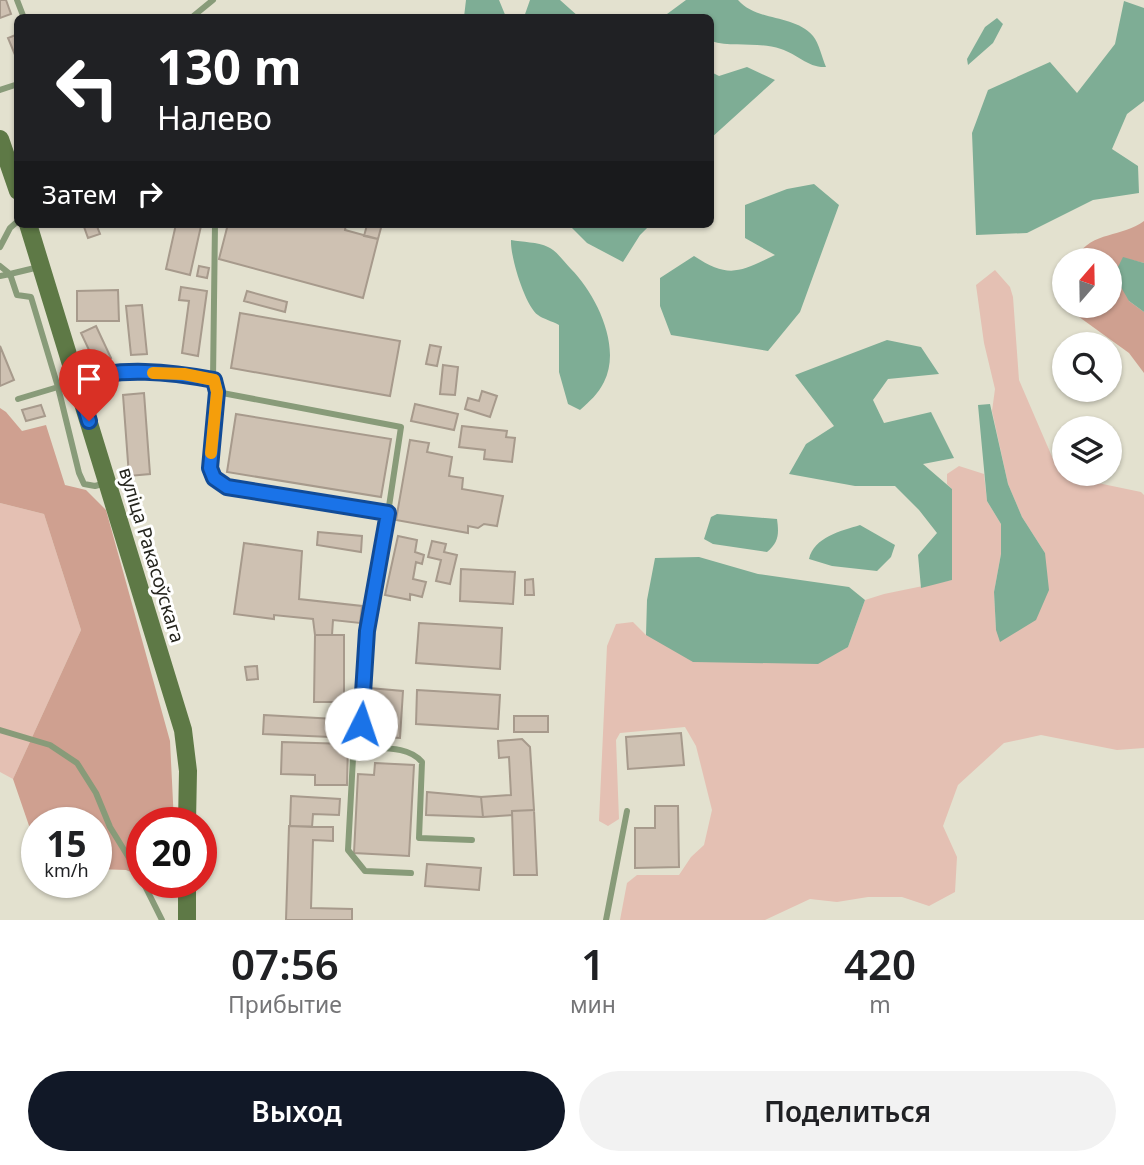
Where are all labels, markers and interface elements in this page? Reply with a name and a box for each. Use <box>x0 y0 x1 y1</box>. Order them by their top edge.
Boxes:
text: 130 m <box>157 33 302 99</box>
icon: left <box>42 42 133 133</box>
text: Налево <box>157 96 272 139</box>
icon: right <box>131 175 169 213</box>
text: Затем <box>42 176 117 212</box>
north arrow <box>1052 248 1122 318</box>
map controls <box>1052 248 1122 486</box>
button: search <box>1052 332 1122 402</box>
pin <box>59 349 119 421</box>
icon: arrive <box>70 360 108 398</box>
button: layers <box>1052 416 1122 486</box>
street label: вуліца Ракасоўскага <box>113 464 191 646</box>
position arrow <box>324 687 398 761</box>
speed limit sign: 20 <box>126 807 217 898</box>
text: 15 <box>46 820 87 867</box>
text: km/h <box>44 858 89 882</box>
text: 07:56 <box>231 935 339 992</box>
text: 1 <box>581 935 605 992</box>
text: 420 <box>844 935 916 992</box>
text: Прибытие <box>228 988 342 1020</box>
text: мин <box>570 988 616 1020</box>
text: m <box>869 988 891 1020</box>
button: Выход <box>28 1071 565 1151</box>
button: Поделиться <box>579 1071 1116 1151</box>

